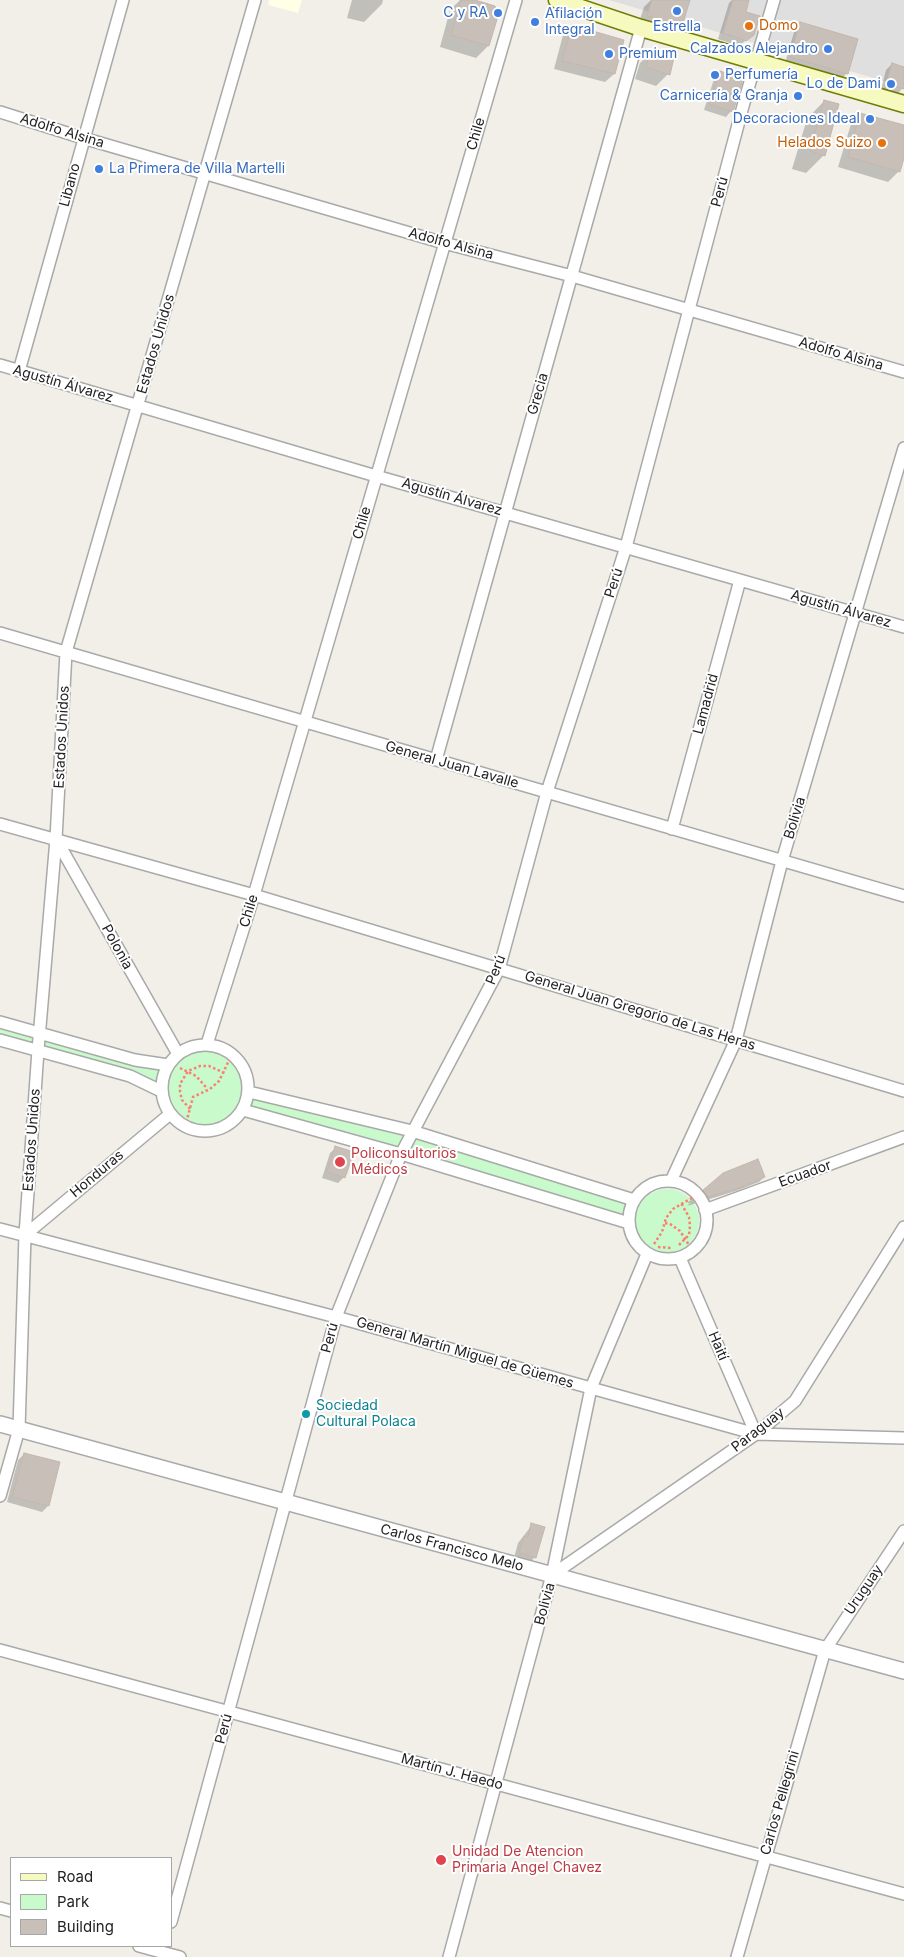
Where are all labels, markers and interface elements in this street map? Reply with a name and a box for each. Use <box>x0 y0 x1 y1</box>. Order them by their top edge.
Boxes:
place label: C y RA <box>443 5 488 21</box>
marker: Estrella <box>671 5 683 17</box>
place label: Afilación Integral <box>545 6 603 38</box>
marker: C y RA <box>492 7 504 19</box>
marker: Afilación Integral <box>529 16 541 28</box>
place label: Domo <box>759 18 798 34</box>
place label: Estrella <box>653 19 701 35</box>
marker: Domo <box>743 20 755 32</box>
place label: Calzados Alejandro <box>690 41 818 57</box>
marker: Calzados Alejandro <box>822 43 834 55</box>
place label: Premium <box>619 46 677 62</box>
marker: Premium <box>603 48 615 60</box>
place label: Perfumería <box>725 67 798 83</box>
marker: Perfumería <box>709 69 721 81</box>
place label: Lo de Dami <box>806 76 881 92</box>
marker: Lo de Dami <box>885 78 897 90</box>
place label: Carnicería & Granja <box>660 88 788 104</box>
marker: Carnicería & Granja <box>792 90 804 102</box>
street label: Adolfo Alsina <box>18 110 106 152</box>
place label: Decoraciones Ideal <box>733 111 860 127</box>
marker: Decoraciones Ideal <box>864 113 876 125</box>
street label: Chile <box>463 116 489 152</box>
place label: Helados Suizo <box>777 135 872 151</box>
marker: Helados Suizo <box>876 137 888 149</box>
street label: Libano <box>56 161 84 209</box>
place label: La Primera de Villa Martelli <box>109 161 285 177</box>
marker: La Primera de Villa Martelli <box>93 163 105 175</box>
street label: Perú <box>708 175 732 209</box>
street label: Adolfo Alsina <box>407 225 495 263</box>
street label: Estados Unidos <box>134 292 178 396</box>
street label: Adolfo Alsina <box>797 334 885 374</box>
street label: Agustín Álvarez <box>11 362 115 406</box>
street label: Grecia <box>524 371 552 417</box>
street label: Agustín Álvarez <box>400 475 504 519</box>
street label: Chile <box>349 505 375 541</box>
street label: Perú <box>601 566 627 600</box>
street label: Agustín Álvarez <box>789 587 893 631</box>
street label: Lamadrid <box>690 672 722 736</box>
street label: Estados Unidos <box>51 685 73 789</box>
street label: General Juan Lavalle <box>383 738 521 792</box>
street label: Bolivia <box>781 795 809 841</box>
street label: Chile <box>236 893 262 929</box>
street label: Polonia <box>98 922 136 972</box>
street label: Perú <box>482 953 510 987</box>
street label: General Juan Gregorio de Las Heras <box>523 968 757 1054</box>
street label: Estados Unidos <box>20 1088 44 1192</box>
place label: Policonsultorios Médicos <box>351 1146 456 1178</box>
street label: Honduras <box>67 1147 127 1201</box>
marker: Policonsultorios Médicos <box>333 1155 347 1169</box>
street label: Ecuador <box>776 1157 834 1191</box>
street label: General Martín Miguel de Güemes <box>354 1314 576 1392</box>
street label: Perú <box>318 1321 342 1355</box>
street label: Haití <box>704 1329 732 1363</box>
place label: Sociedad Cultural Polaca <box>316 1398 416 1430</box>
street label: Paraguay <box>728 1404 788 1456</box>
marker: Sociedad Cultural Polaca <box>300 1408 312 1420</box>
street label: Carlos Francisco Melo <box>379 1521 525 1575</box>
street label: Uruguay <box>841 1562 887 1618</box>
street label: Bolivia <box>531 1581 559 1627</box>
street label: Perú <box>212 1712 236 1746</box>
street label: Carlos Pellegrini <box>757 1749 803 1857</box>
street label: Martín J. Haedo <box>399 1750 505 1794</box>
place label: Unidad De Atencion Primaria Angel Chavez <box>452 1844 602 1876</box>
marker: Unidad De Atencion Primaria Angel Chavez <box>434 1853 448 1867</box>
legend <box>10 1857 172 1947</box>
text: Road <box>57 1867 93 1886</box>
text: Park <box>57 1892 89 1911</box>
text: Building <box>57 1917 114 1936</box>

